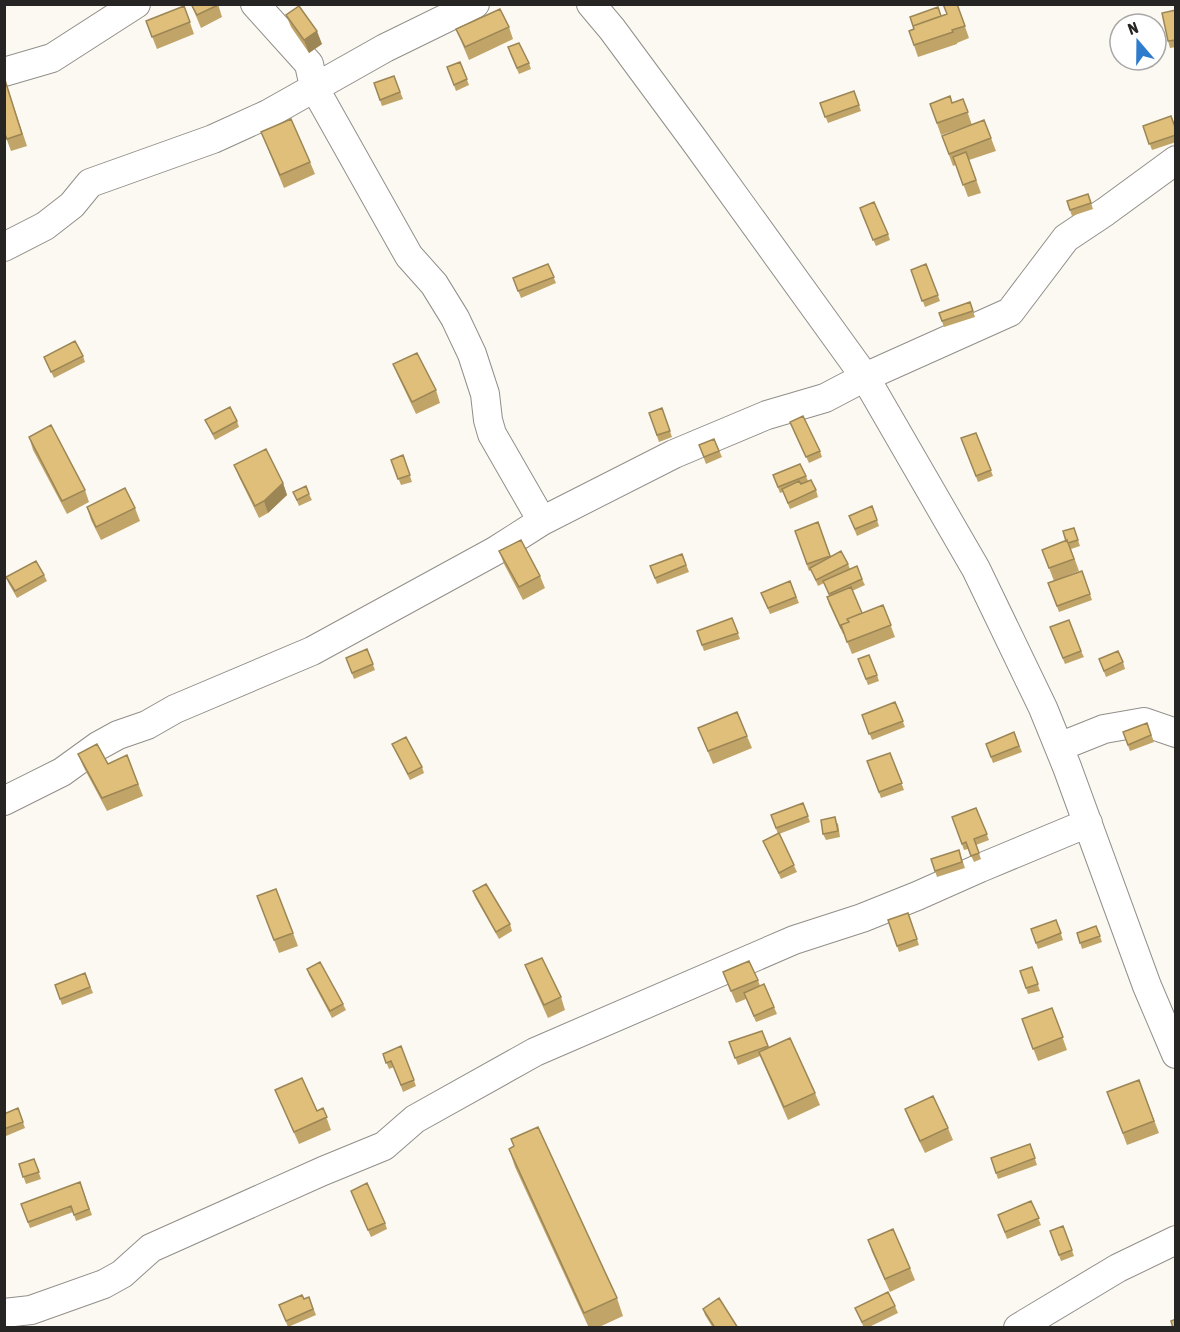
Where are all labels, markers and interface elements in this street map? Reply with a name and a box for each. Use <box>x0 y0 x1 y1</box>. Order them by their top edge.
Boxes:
north arrow <box>1108 12 1168 72</box>
text: N <box>1125 18 1140 38</box>

